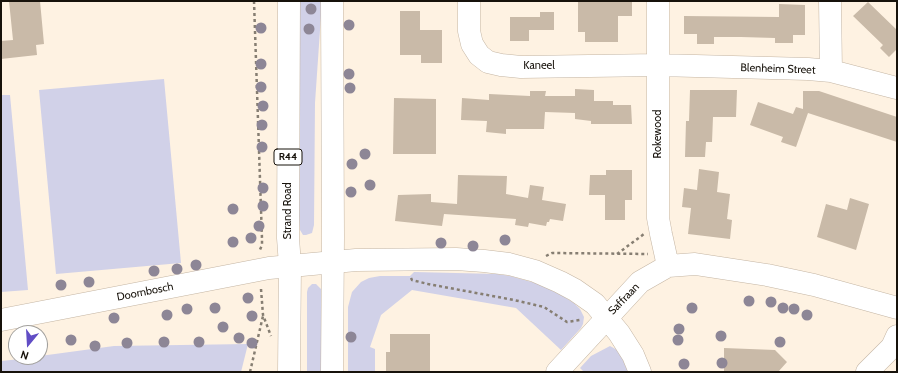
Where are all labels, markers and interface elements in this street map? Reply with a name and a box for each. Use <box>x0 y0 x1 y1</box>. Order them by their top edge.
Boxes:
street label: Kaneel <box>523 59 555 73</box>
street label: Blenheim Street <box>740 61 816 77</box>
street label: Rokewood <box>651 110 665 158</box>
road number: R44 <box>274 149 302 165</box>
street label: Strand Road <box>281 182 295 240</box>
street label: Doornbosch <box>116 280 174 304</box>
street label: Saffraan <box>606 280 642 318</box>
north arrow <box>8 325 48 365</box>
text: N <box>19 348 30 363</box>

